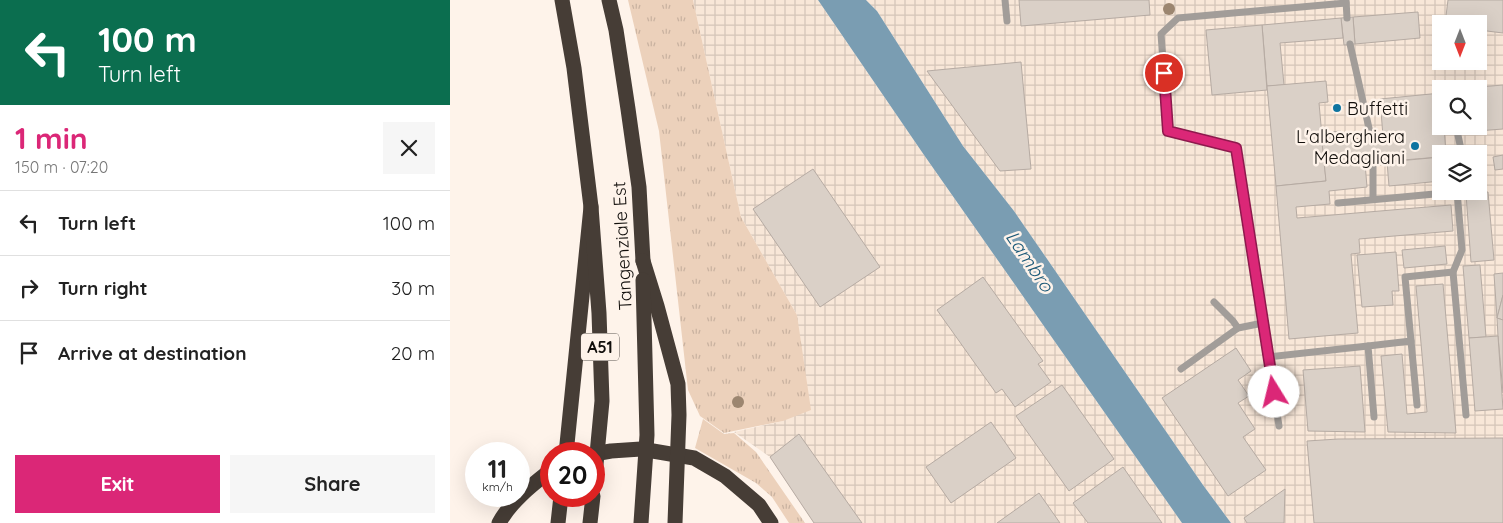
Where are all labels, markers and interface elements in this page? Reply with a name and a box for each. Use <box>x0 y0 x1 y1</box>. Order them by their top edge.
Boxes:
north arrow <box>1432 15 1488 70</box>
map controls <box>1432 15 1487 200</box>
text: 100 m <box>98 17 197 61</box>
icon: left <box>15 20 80 85</box>
pin <box>1143 52 1185 94</box>
icon: arrive <box>1150 59 1178 87</box>
text: Turn left <box>98 60 181 88</box>
button: search <box>1432 80 1487 135</box>
place label: Buffetti <box>1347 97 1408 120</box>
marker: Buffetti <box>1331 102 1343 114</box>
text: 1 min <box>15 119 88 157</box>
button: close <box>383 122 435 174</box>
place label: L'alberghiera Medagliani <box>1296 125 1405 169</box>
marker: L'alberghiera Medagliani <box>1409 140 1421 152</box>
button: layers <box>1432 145 1487 200</box>
text: 150 m · 07:20 <box>15 157 108 177</box>
street label: Tangenziale Est <box>607 181 637 311</box>
icon: left <box>15 209 43 237</box>
text: Turn left <box>58 211 136 235</box>
text: 100 m <box>383 211 435 235</box>
water label: Lambro <box>1001 226 1060 298</box>
icon: right <box>15 274 43 302</box>
text: Turn right <box>58 276 147 300</box>
text: 30 m <box>391 276 435 300</box>
road number: A51 <box>581 334 619 361</box>
icon: arrive <box>15 339 43 367</box>
text: Arrive at destination <box>58 341 247 365</box>
text: 20 m <box>391 341 435 365</box>
position arrow <box>1247 365 1299 417</box>
speed limit sign: 20 <box>540 442 605 507</box>
text: 11 <box>488 453 507 484</box>
button: Exit <box>15 455 220 513</box>
button: Share <box>230 455 435 513</box>
text: km/h <box>482 479 513 494</box>

